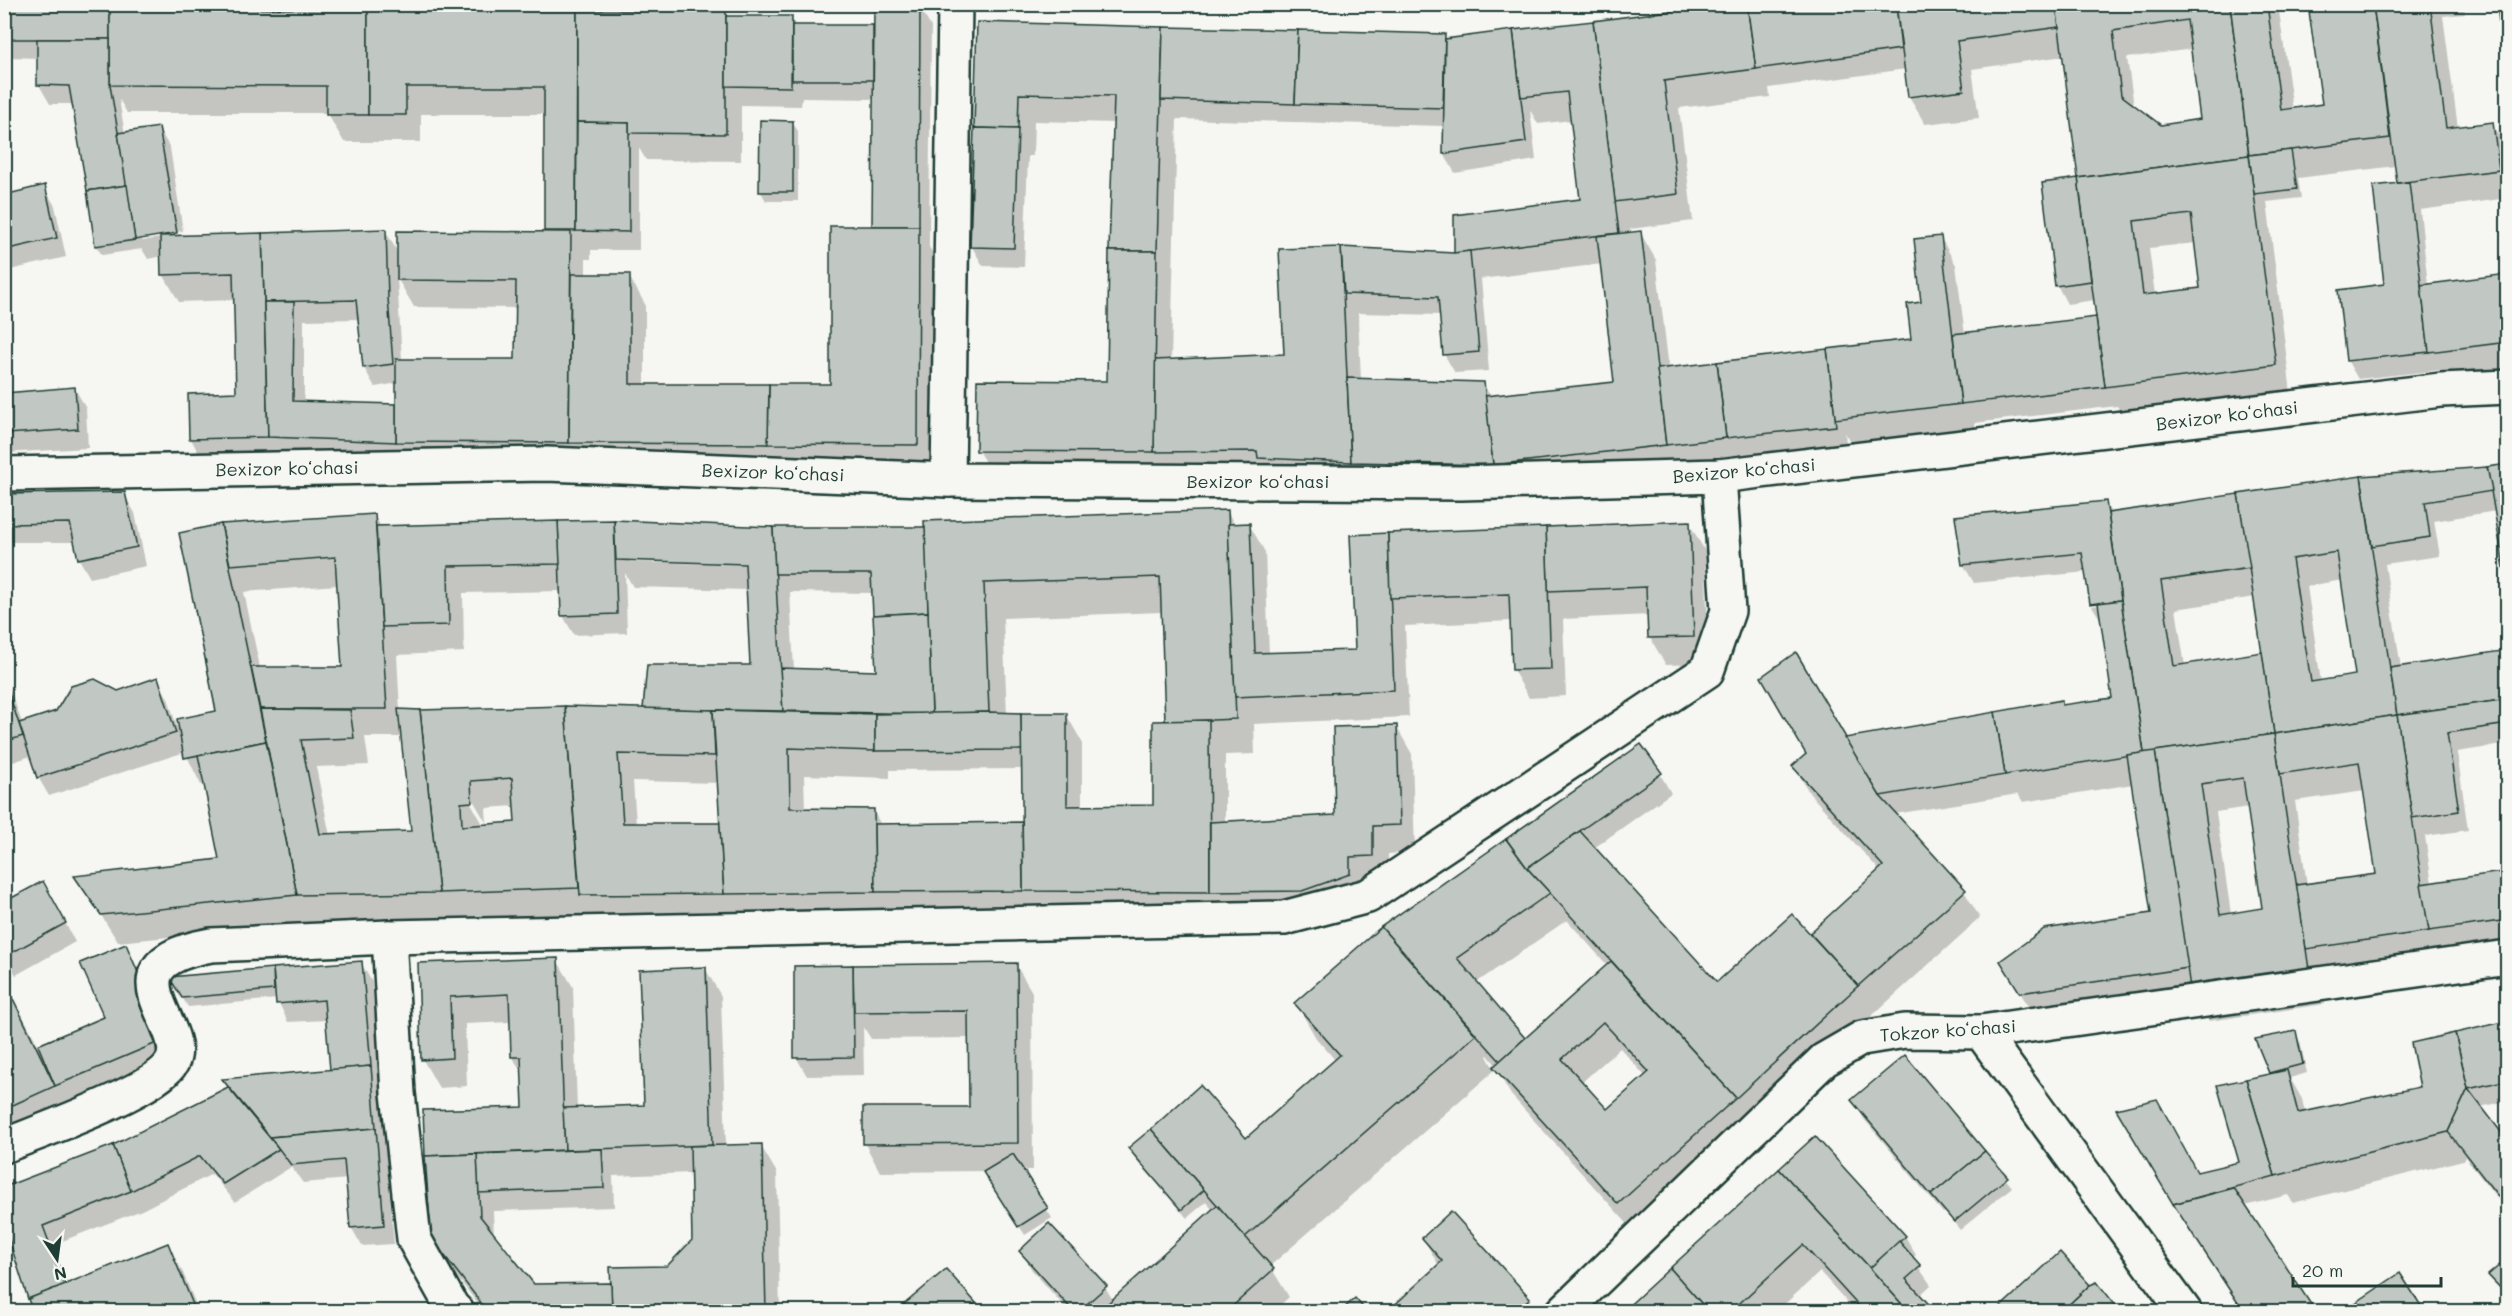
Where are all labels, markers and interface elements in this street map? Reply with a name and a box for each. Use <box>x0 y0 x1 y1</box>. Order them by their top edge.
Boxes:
street label: Bexizor koʻchasi <box>2154 394 2299 436</box>
street label: Bexizor koʻchasi <box>1672 452 1816 488</box>
street label: Bexizor koʻchasi <box>215 455 359 481</box>
street label: Bexizor koʻchasi <box>701 458 845 486</box>
street label: Bexizor koʻchasi <box>1186 469 1330 493</box>
street label: Tokzor koʻchasi <box>1879 1013 2017 1047</box>
north arrow <box>27 1229 87 1289</box>
scale bar <box>2293 1250 2442 1288</box>
text: 20 m <box>2302 1258 2343 1282</box>
text: N <box>52 1263 69 1286</box>

